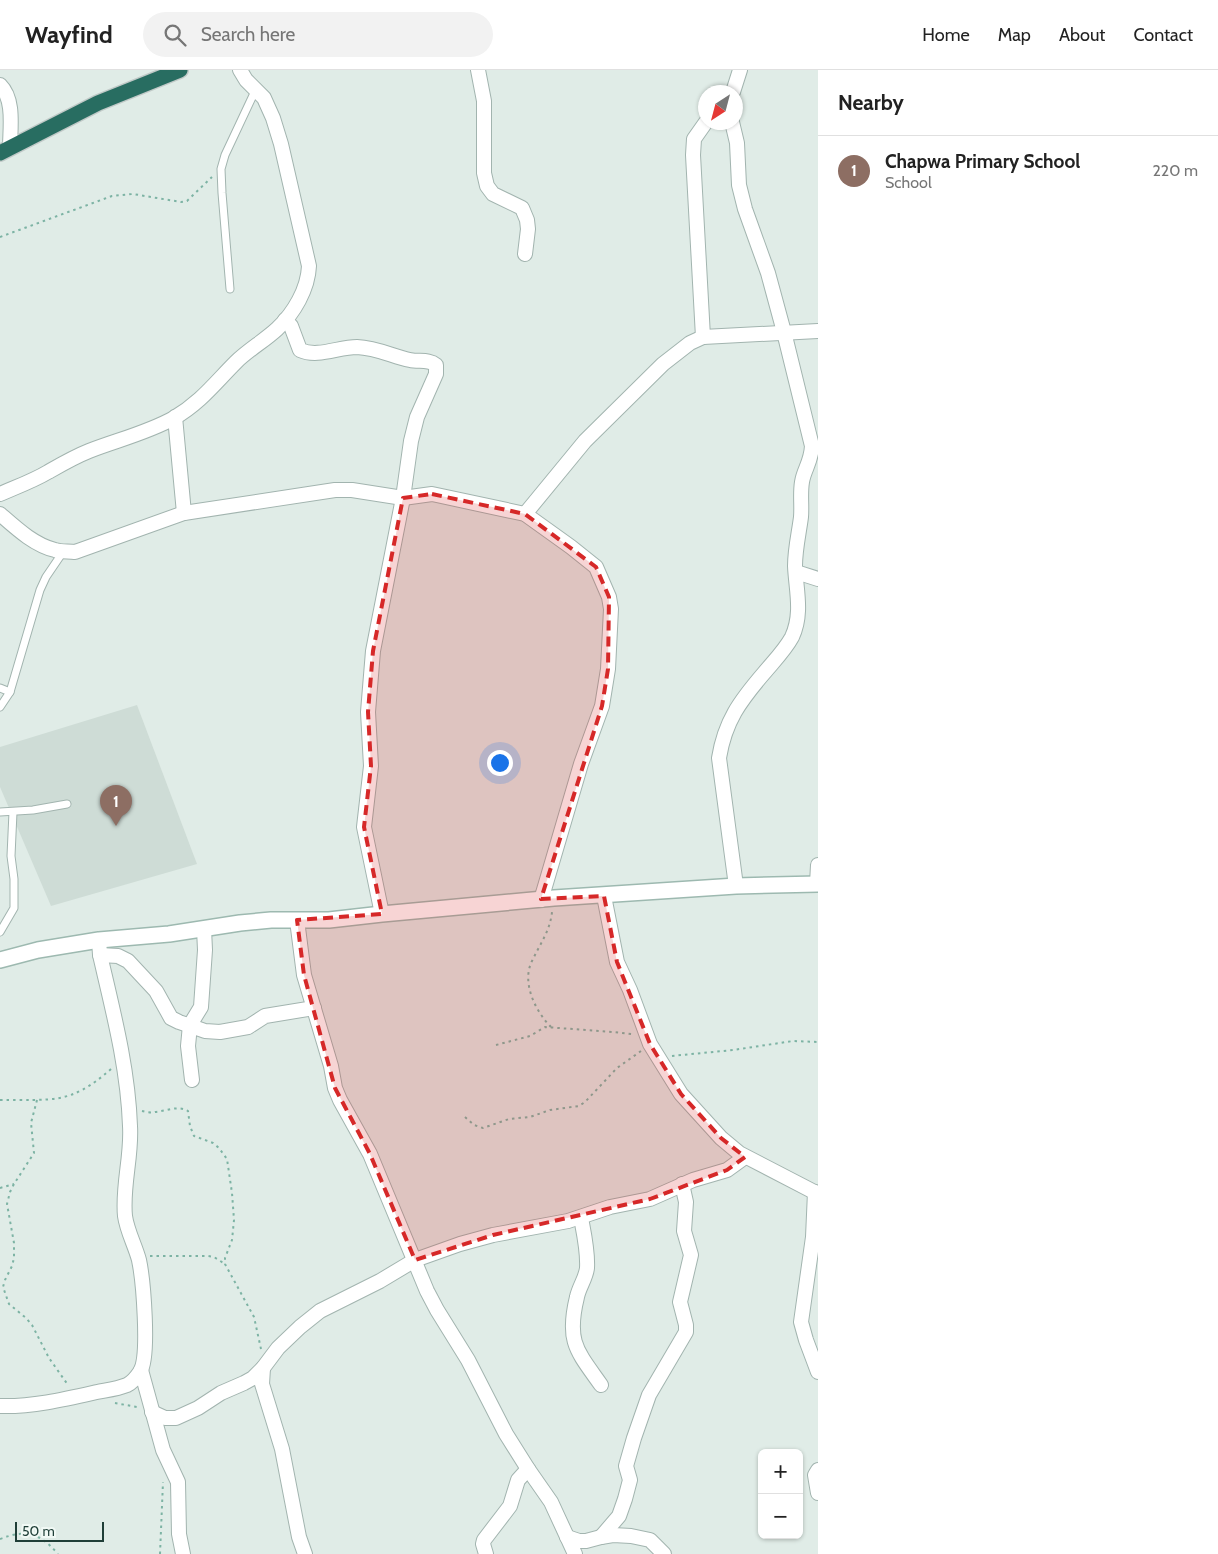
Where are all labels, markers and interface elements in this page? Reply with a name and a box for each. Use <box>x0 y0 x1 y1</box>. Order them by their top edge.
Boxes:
search box <box>143 12 493 57</box>
text: Wayfind <box>25 20 113 49</box>
icon: search <box>161 21 189 49</box>
text: Search here <box>201 23 295 46</box>
text: Home <box>922 24 970 46</box>
text: Map <box>998 24 1031 46</box>
text: About <box>1059 24 1105 46</box>
text: Contact <box>1133 24 1193 46</box>
north arrow <box>698 85 743 130</box>
text: Nearby <box>838 90 904 115</box>
text: Chapwa Primary School <box>885 150 1080 173</box>
text: 1 <box>851 161 857 180</box>
text: 220 m <box>1152 161 1198 180</box>
text: School <box>885 173 932 192</box>
your location <box>487 750 513 776</box>
pin: 1 <box>100 785 132 826</box>
map controls <box>758 1449 803 1539</box>
button: + <box>758 1449 803 1494</box>
button: − <box>758 1494 803 1539</box>
scale bar <box>15 1519 104 1542</box>
text: 50 m <box>22 1522 55 1540</box>

